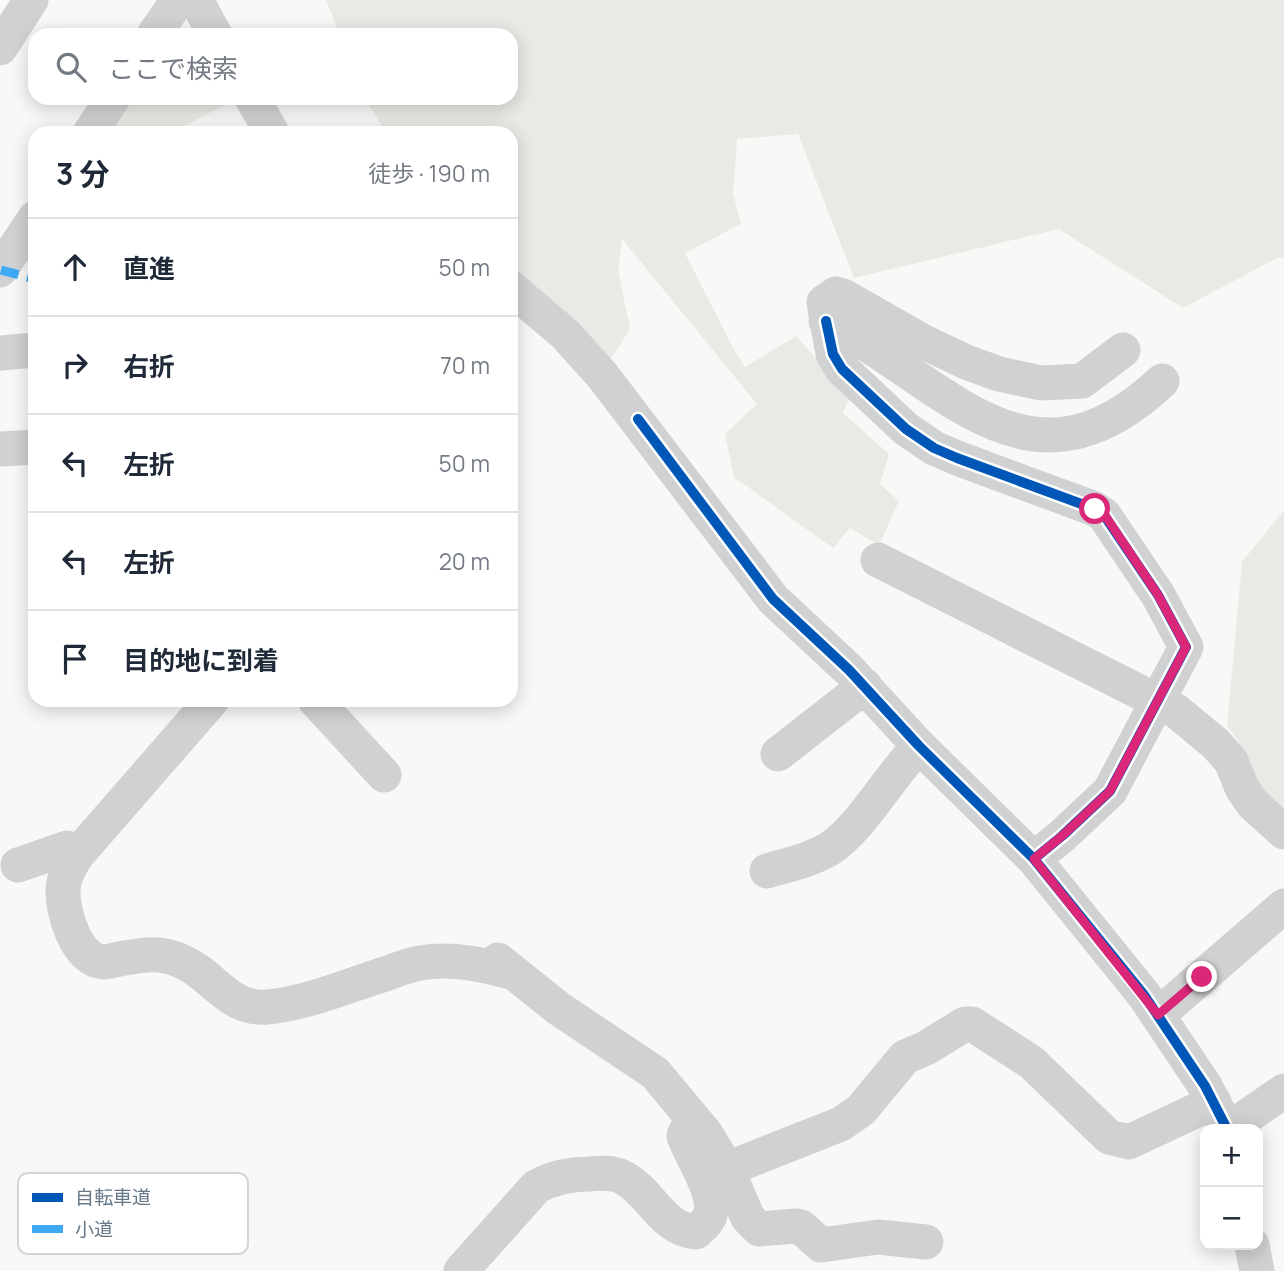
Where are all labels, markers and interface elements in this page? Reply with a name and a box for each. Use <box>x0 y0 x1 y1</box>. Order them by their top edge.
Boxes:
search box <box>28 28 518 105</box>
icon: search <box>52 48 90 86</box>
text: ここで検索 <box>108 50 238 86</box>
text: 3 分 <box>56 153 109 194</box>
text: 徒歩 · 190 m <box>368 157 490 189</box>
icon: ahead <box>56 248 94 286</box>
text: 直進 <box>123 250 175 286</box>
text: 50 m <box>439 251 490 283</box>
icon: right <box>56 346 94 384</box>
text: 右折 <box>123 348 175 384</box>
text: 70 m <box>440 349 490 381</box>
icon: left <box>56 444 94 482</box>
text: 左折 <box>123 446 175 482</box>
text: 50 m <box>439 447 490 479</box>
route start <box>1079 493 1110 524</box>
icon: left <box>56 542 94 580</box>
text: 左折 <box>123 544 175 580</box>
text: 20 m <box>439 545 490 577</box>
icon: arrive <box>56 640 94 678</box>
text: 目的地に到着 <box>123 642 279 678</box>
route end <box>1186 961 1217 992</box>
map controls <box>1200 1124 1263 1250</box>
button: + <box>1200 1124 1263 1187</box>
legend <box>18 1173 248 1254</box>
text: 自転車道 <box>75 1184 151 1210</box>
button: − <box>1200 1187 1263 1250</box>
text: 小道 <box>75 1216 113 1242</box>

